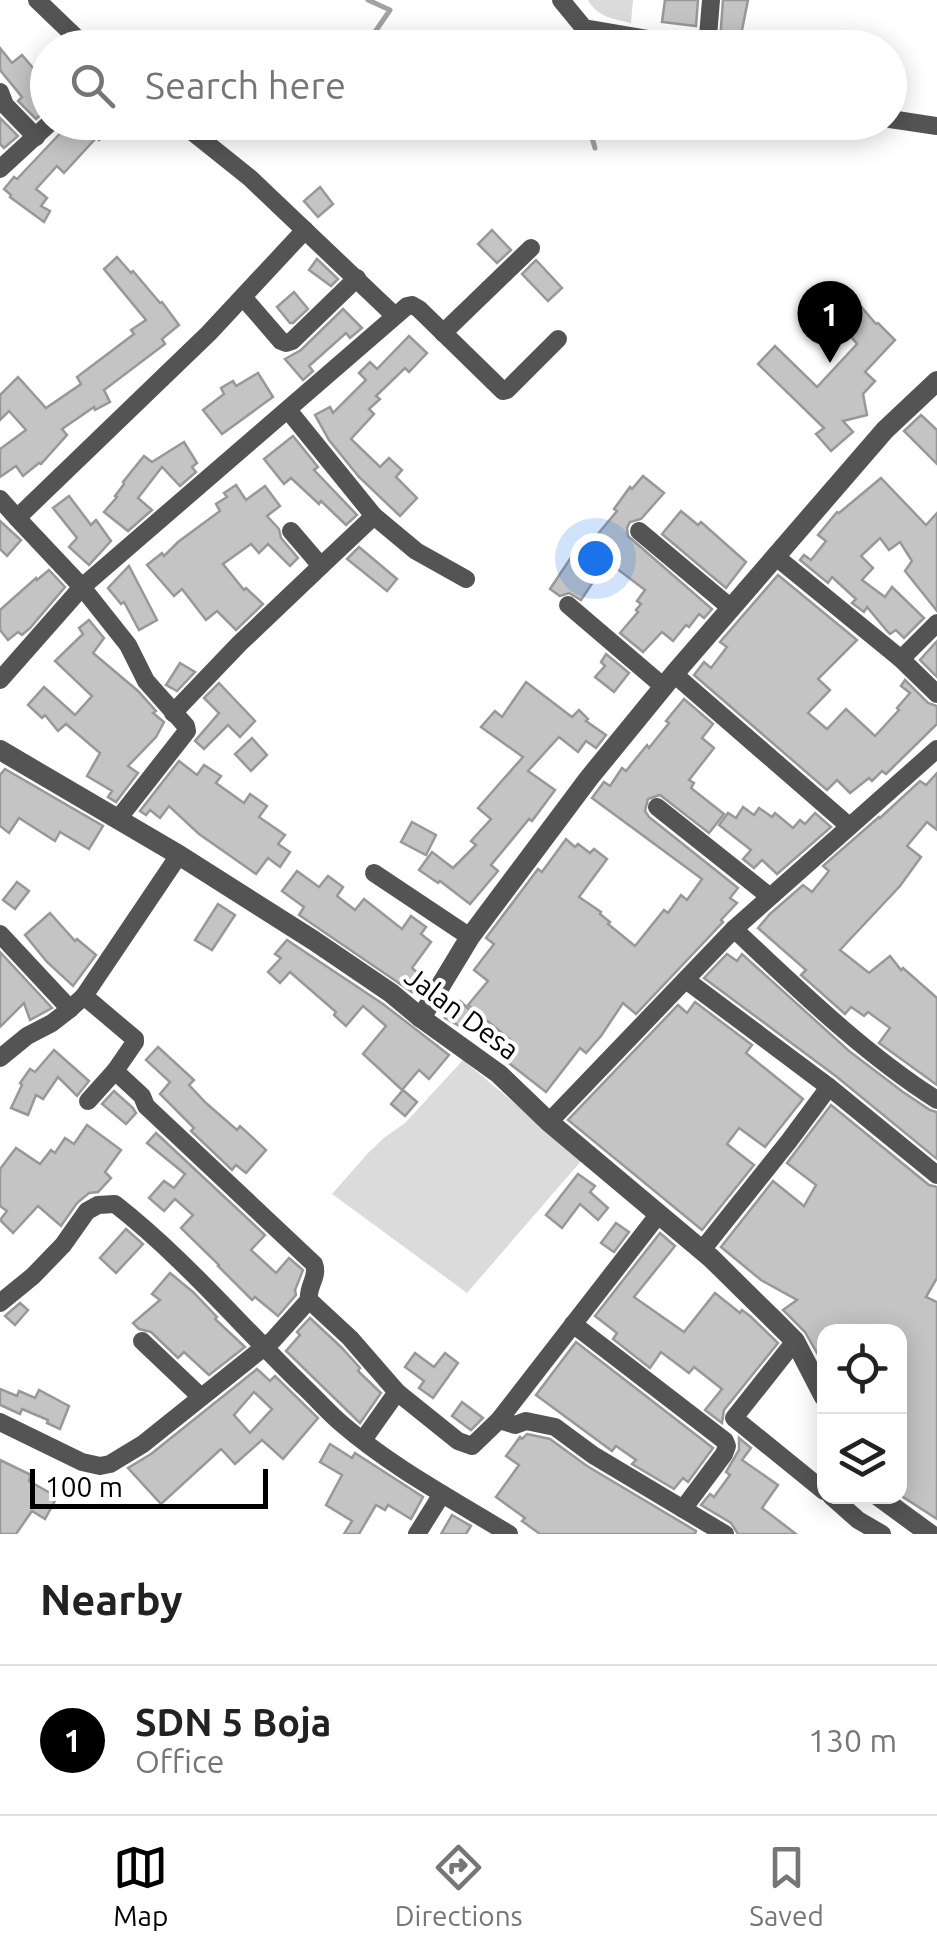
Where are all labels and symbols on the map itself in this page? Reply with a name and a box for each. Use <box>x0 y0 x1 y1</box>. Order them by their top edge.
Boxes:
pin: 1 <box>798 280 862 363</box>
your location <box>570 533 621 584</box>
street label: Jalan Desa <box>399 960 525 1065</box>
scale bar <box>30 1464 268 1508</box>

